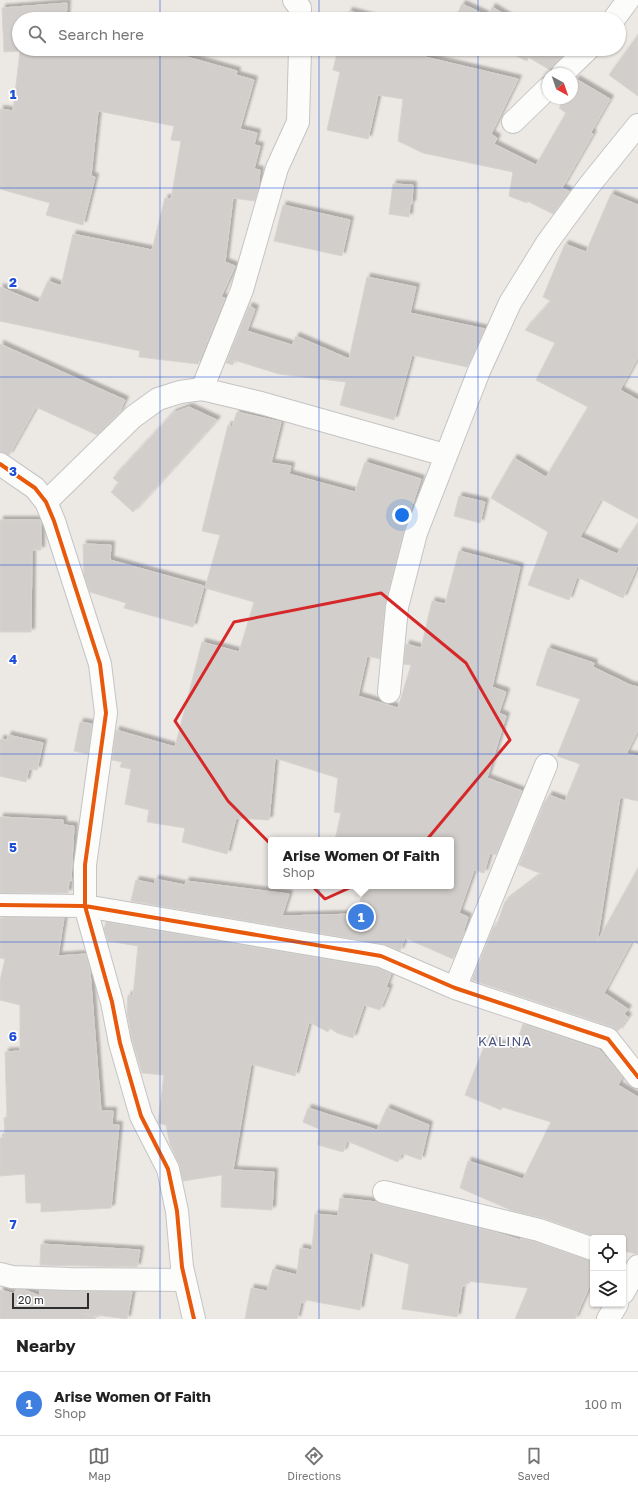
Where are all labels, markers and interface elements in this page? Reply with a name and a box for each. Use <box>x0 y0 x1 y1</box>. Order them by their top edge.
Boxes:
search box <box>12 12 626 56</box>
icon: search <box>26 23 48 45</box>
text: Search here <box>58 25 144 43</box>
north arrow <box>542 68 578 104</box>
text: 1 <box>10 86 17 102</box>
text: 2 <box>9 274 17 290</box>
text: 3 <box>9 463 17 479</box>
your location <box>392 505 412 525</box>
text: 4 <box>9 651 17 667</box>
popup <box>268 837 454 889</box>
text: 5 <box>9 839 17 855</box>
text: Arise Women Of Faith <box>283 846 439 864</box>
text: Shop <box>283 864 315 880</box>
pin: 1 <box>348 902 374 932</box>
text: 6 <box>9 1028 17 1044</box>
district label: KALINA <box>478 1033 532 1049</box>
text: 7 <box>9 1216 17 1232</box>
map controls <box>590 1235 626 1307</box>
button: locate <box>590 1235 626 1271</box>
button: layers <box>590 1271 626 1307</box>
scale bar <box>12 1291 89 1310</box>
text: 20 m <box>18 1293 44 1306</box>
text: Nearby <box>16 1335 76 1356</box>
text: Arise Women Of Faith <box>54 1387 211 1405</box>
text: 1 <box>26 1396 32 1412</box>
text: 100 m <box>585 1396 622 1412</box>
text: Shop <box>54 1405 86 1421</box>
tab: Map <box>88 1445 111 1482</box>
tab: Directions <box>287 1445 341 1482</box>
tab: Saved <box>518 1445 550 1482</box>

